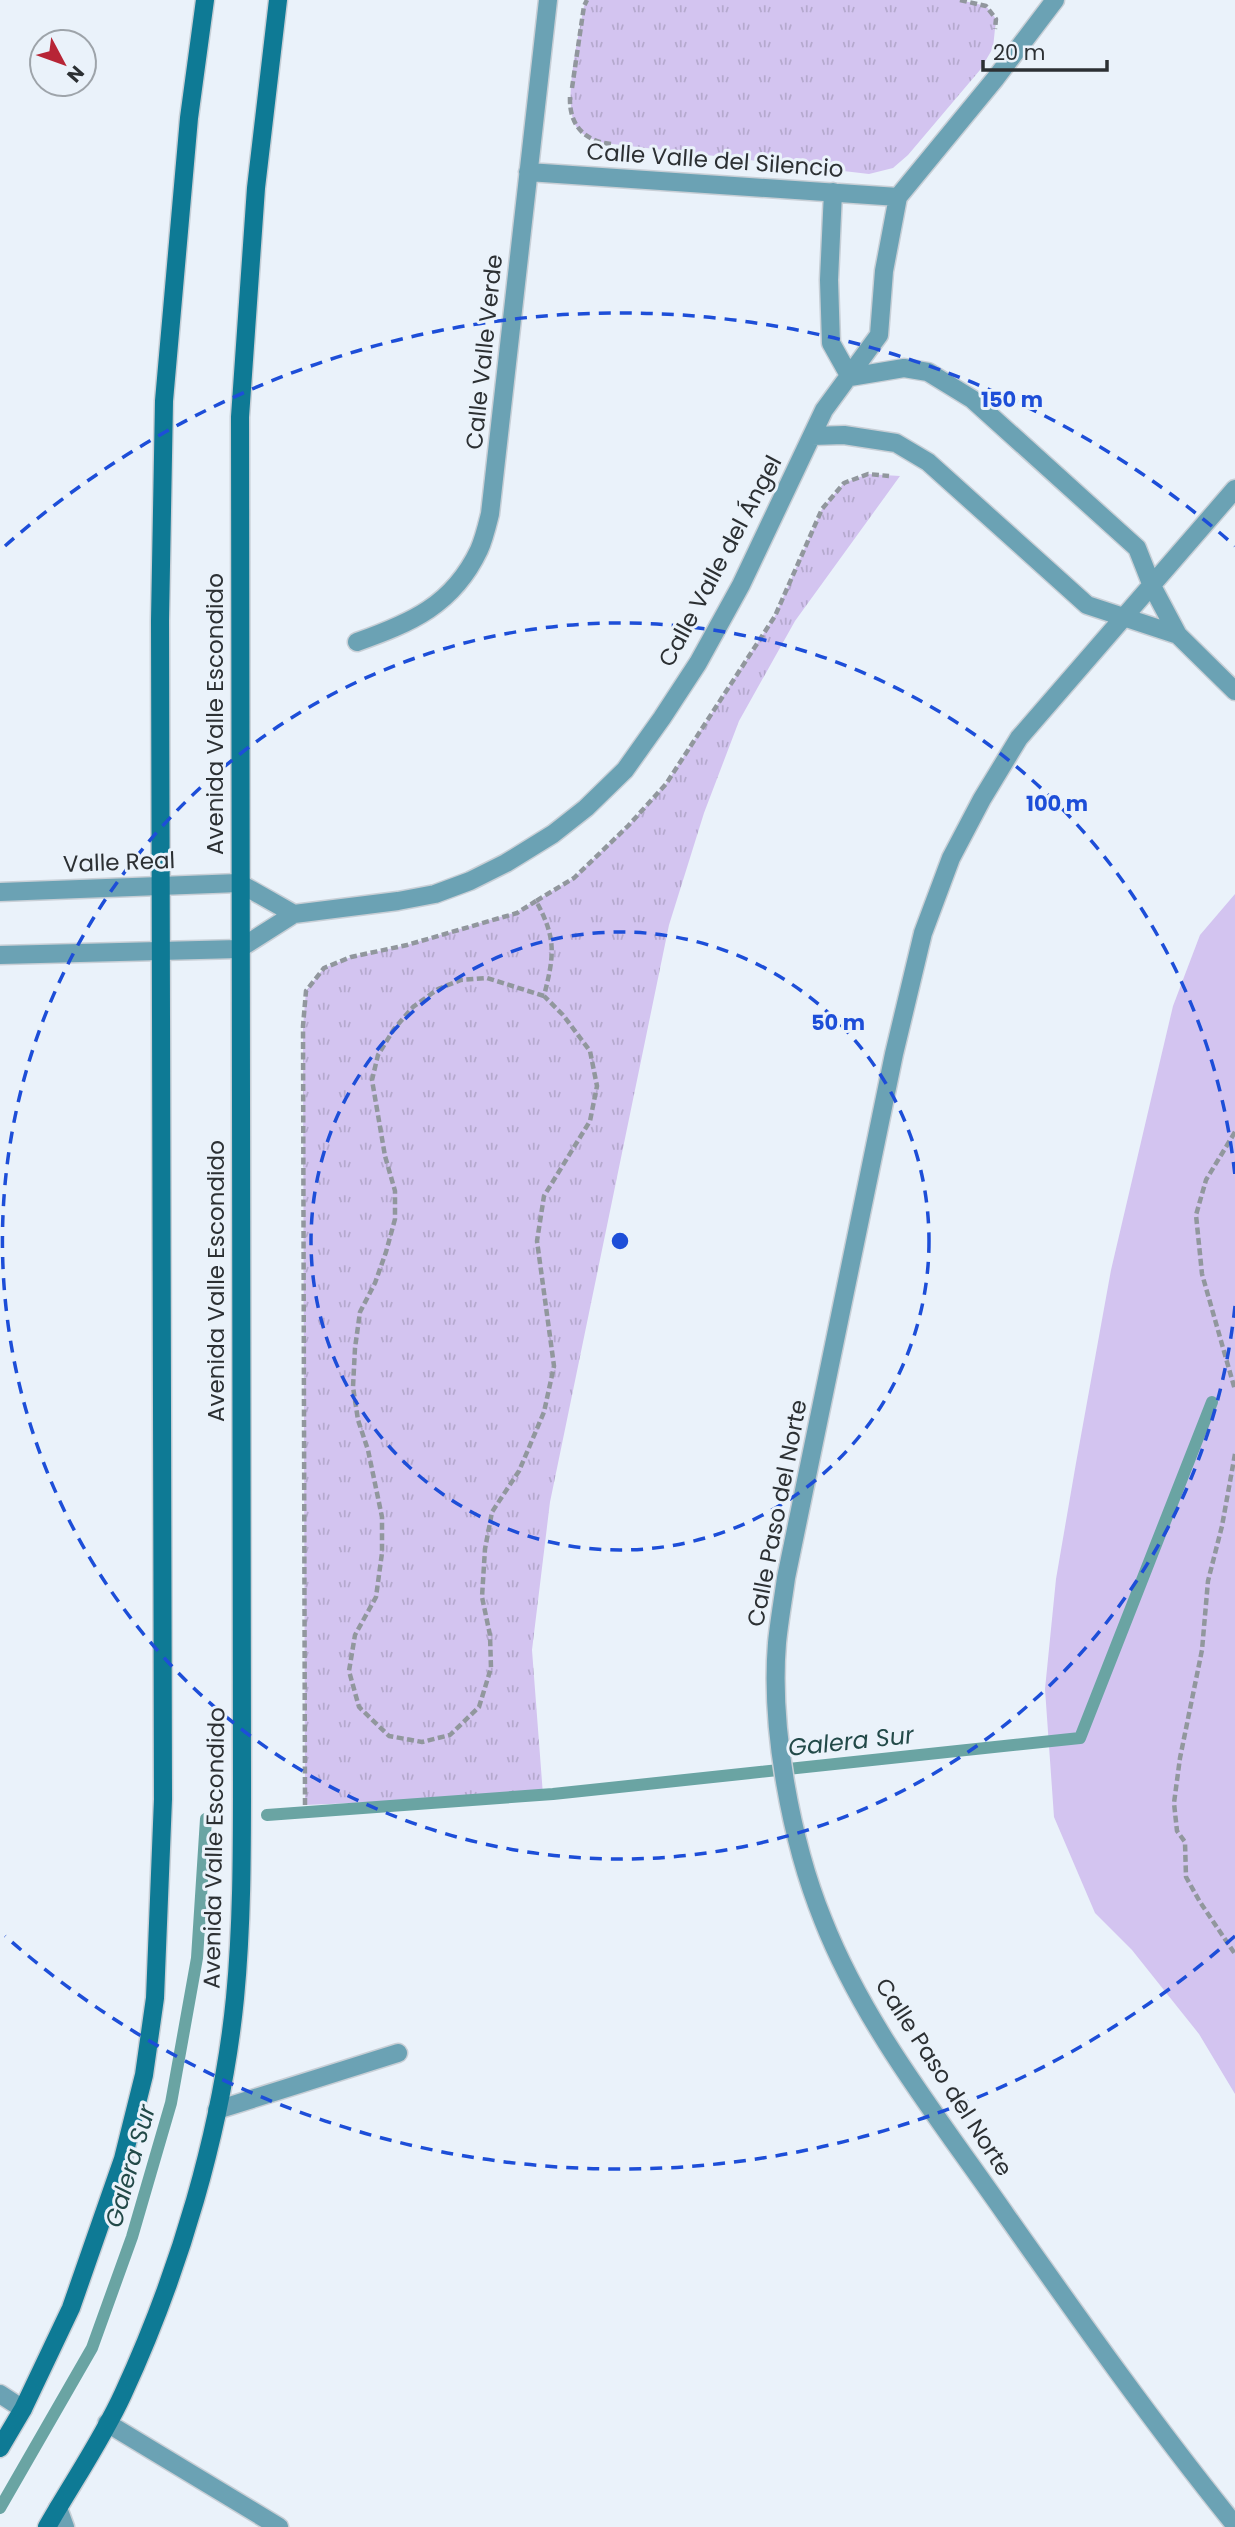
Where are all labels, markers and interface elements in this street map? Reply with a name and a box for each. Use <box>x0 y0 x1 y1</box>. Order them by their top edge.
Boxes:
north arrow <box>28 28 98 98</box>
scale bar <box>983 28 1107 72</box>
text: 20 m <box>993 38 1046 67</box>
text: N <box>61 60 90 88</box>
street label: Calle Valle del Silencio <box>585 135 845 185</box>
street label: Calle Valle Verde <box>458 253 510 451</box>
text: 150 m <box>981 385 1043 414</box>
street label: Calle Valle del Ángel <box>651 450 789 672</box>
street label: Avenida Valle Escondido <box>199 573 231 855</box>
text: 100 m <box>1026 789 1088 818</box>
street label: Valle Real <box>62 844 176 880</box>
text: 50 m <box>811 1008 865 1037</box>
street label: Avenida Valle Escondido <box>200 1140 232 1422</box>
centre of rings <box>608 1229 632 1253</box>
street label: Calle Paso del Norte <box>739 1397 815 1629</box>
street label: Avenida Valle Escondido <box>196 1707 232 1989</box>
water label: Galera Sur <box>786 1718 917 1764</box>
street label: Calle Paso del Norte <box>868 1972 1020 2182</box>
water label: Galera Sur <box>97 2100 164 2231</box>

